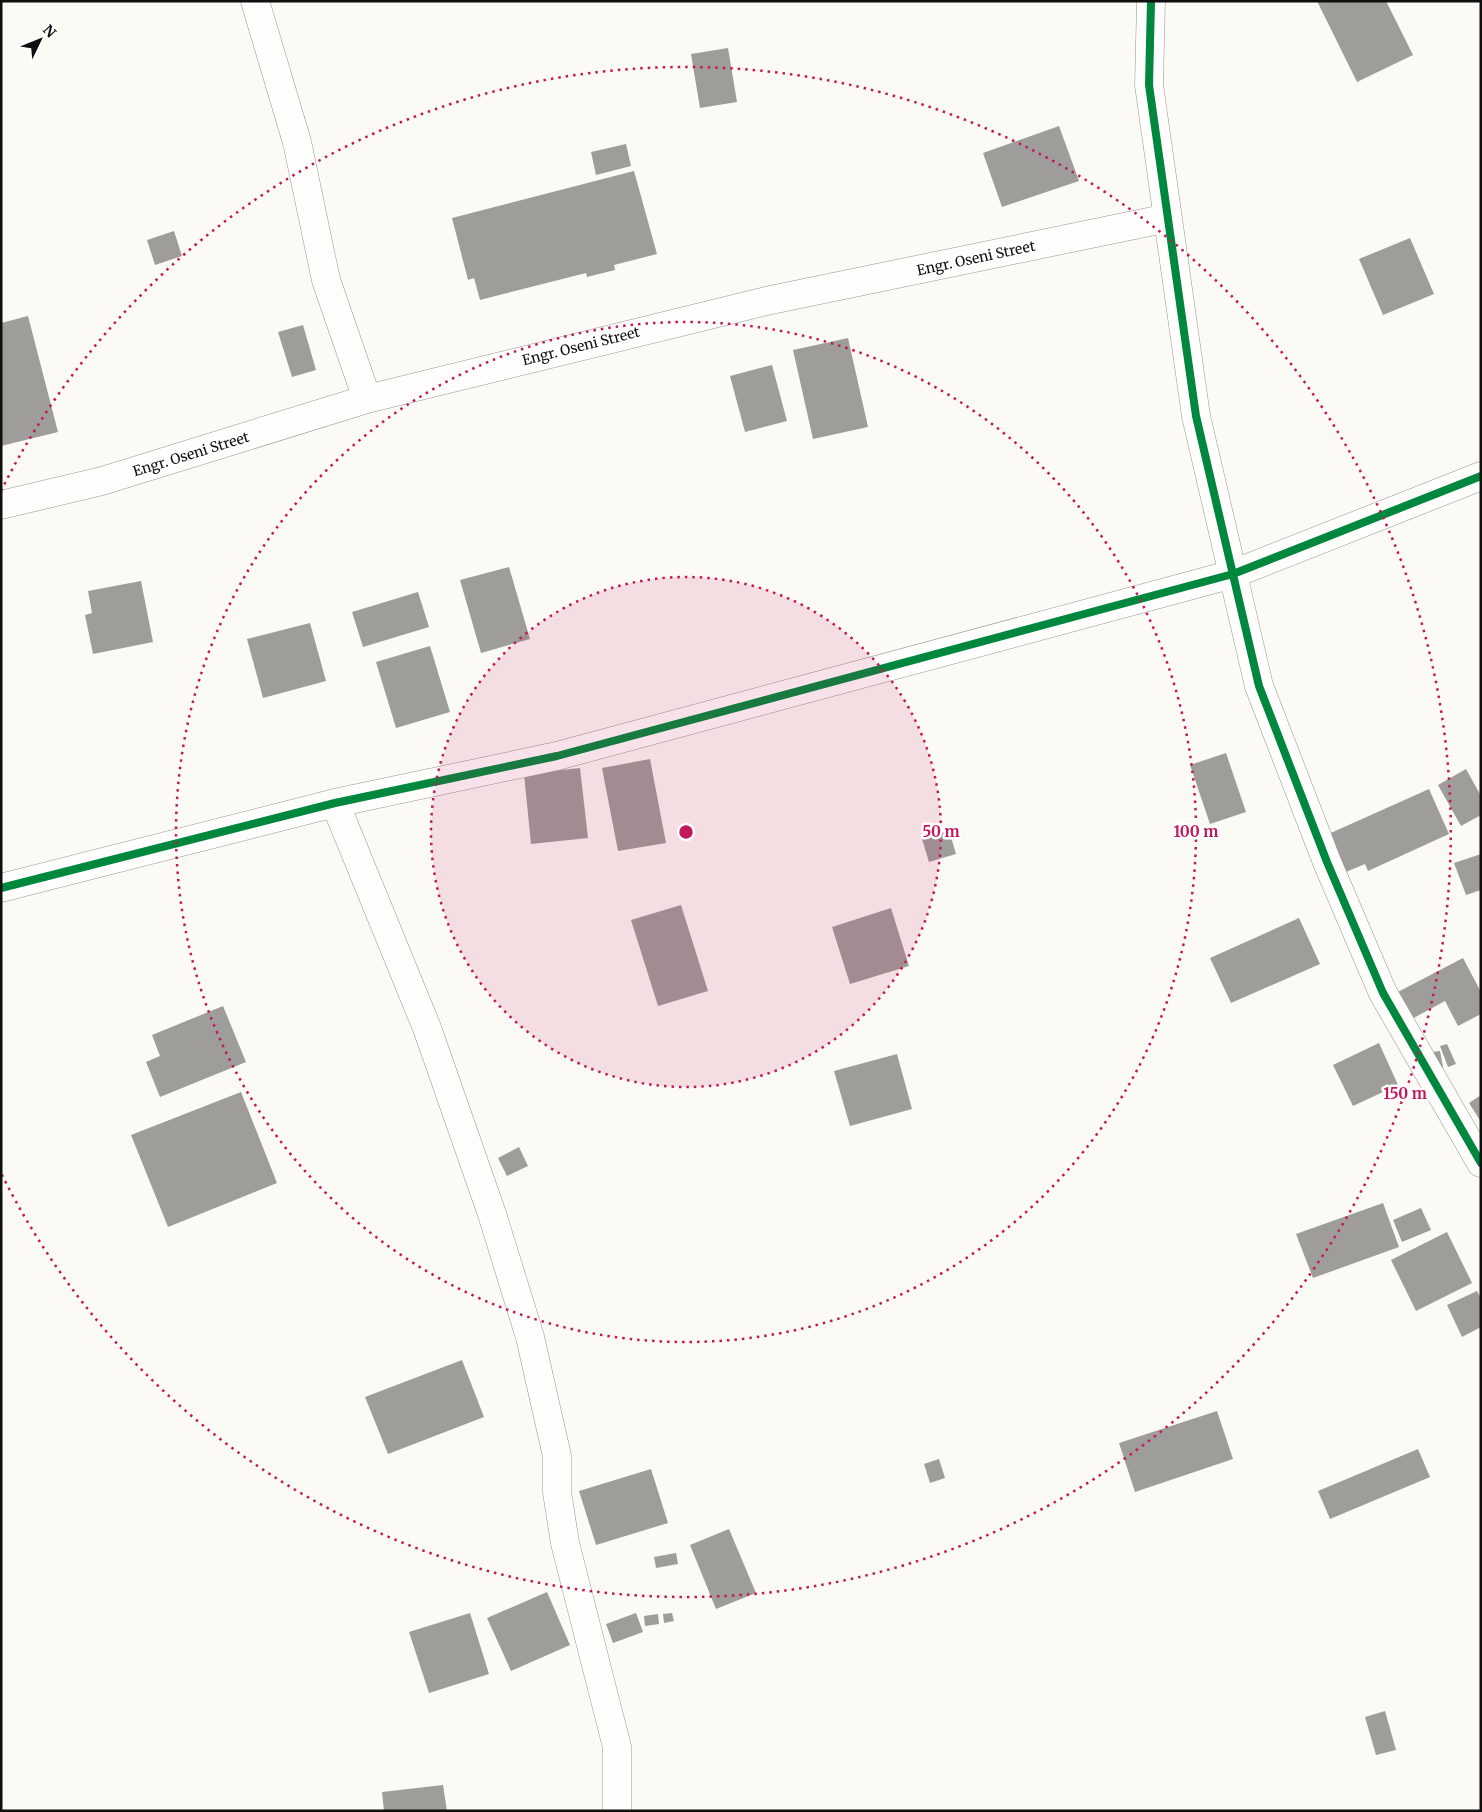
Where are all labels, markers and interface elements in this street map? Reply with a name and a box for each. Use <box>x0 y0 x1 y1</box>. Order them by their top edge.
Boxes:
north arrow <box>15 15 65 65</box>
text: N <box>39 21 60 41</box>
street label: Engr. Oseni Street <box>915 237 1037 279</box>
street label: Engr. Oseni Street <box>520 323 642 369</box>
street label: Engr. Oseni Street <box>131 428 252 480</box>
text: 50 m <box>922 822 960 841</box>
text: 100 m <box>1174 822 1218 841</box>
centre of rings <box>677 823 695 841</box>
text: 150 m <box>1383 1084 1427 1103</box>

